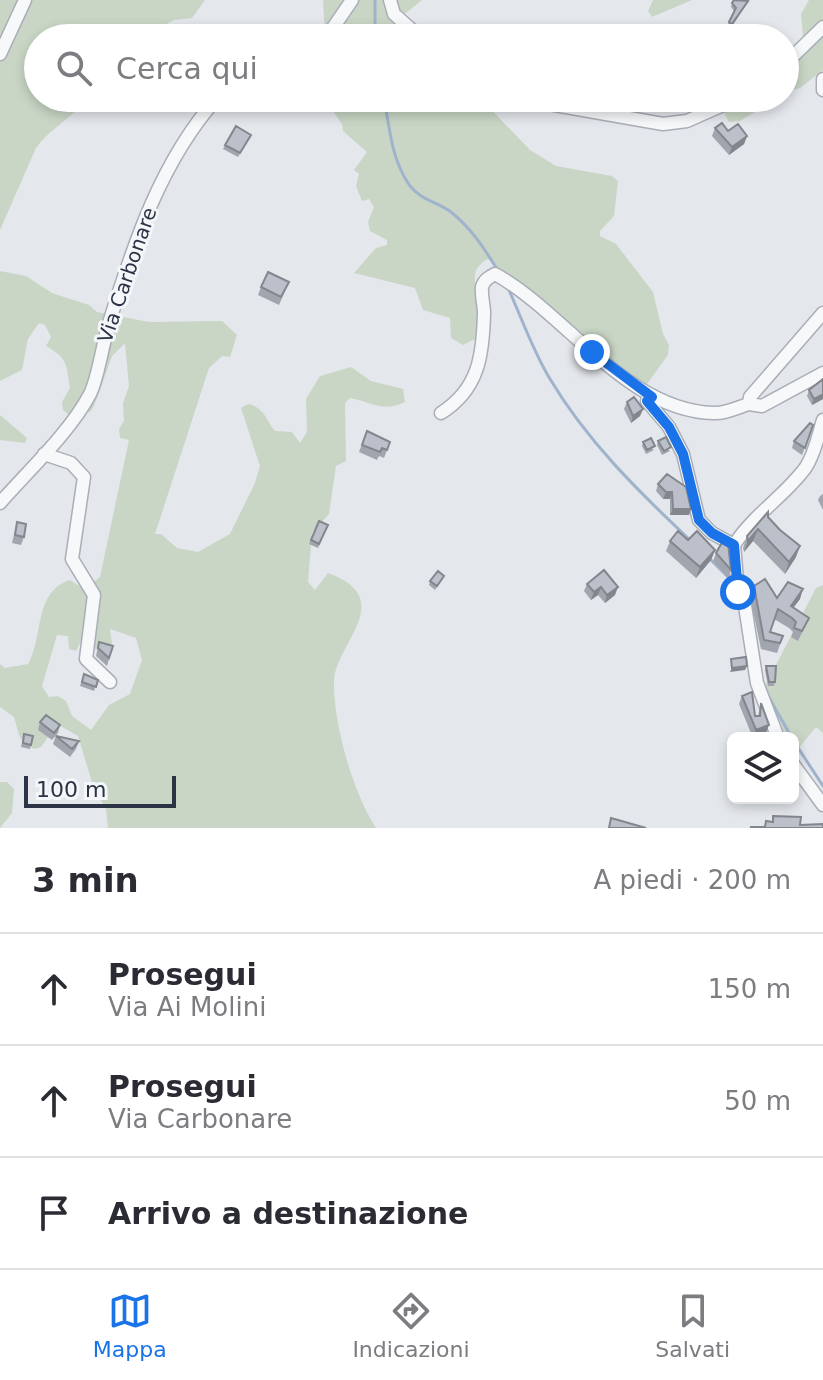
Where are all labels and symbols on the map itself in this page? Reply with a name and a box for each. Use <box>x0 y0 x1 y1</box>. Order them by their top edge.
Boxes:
street label: Via Carbonare <box>93 204 161 346</box>
route end <box>574 334 610 370</box>
route start <box>720 574 756 610</box>
scale bar <box>24 772 176 808</box>

